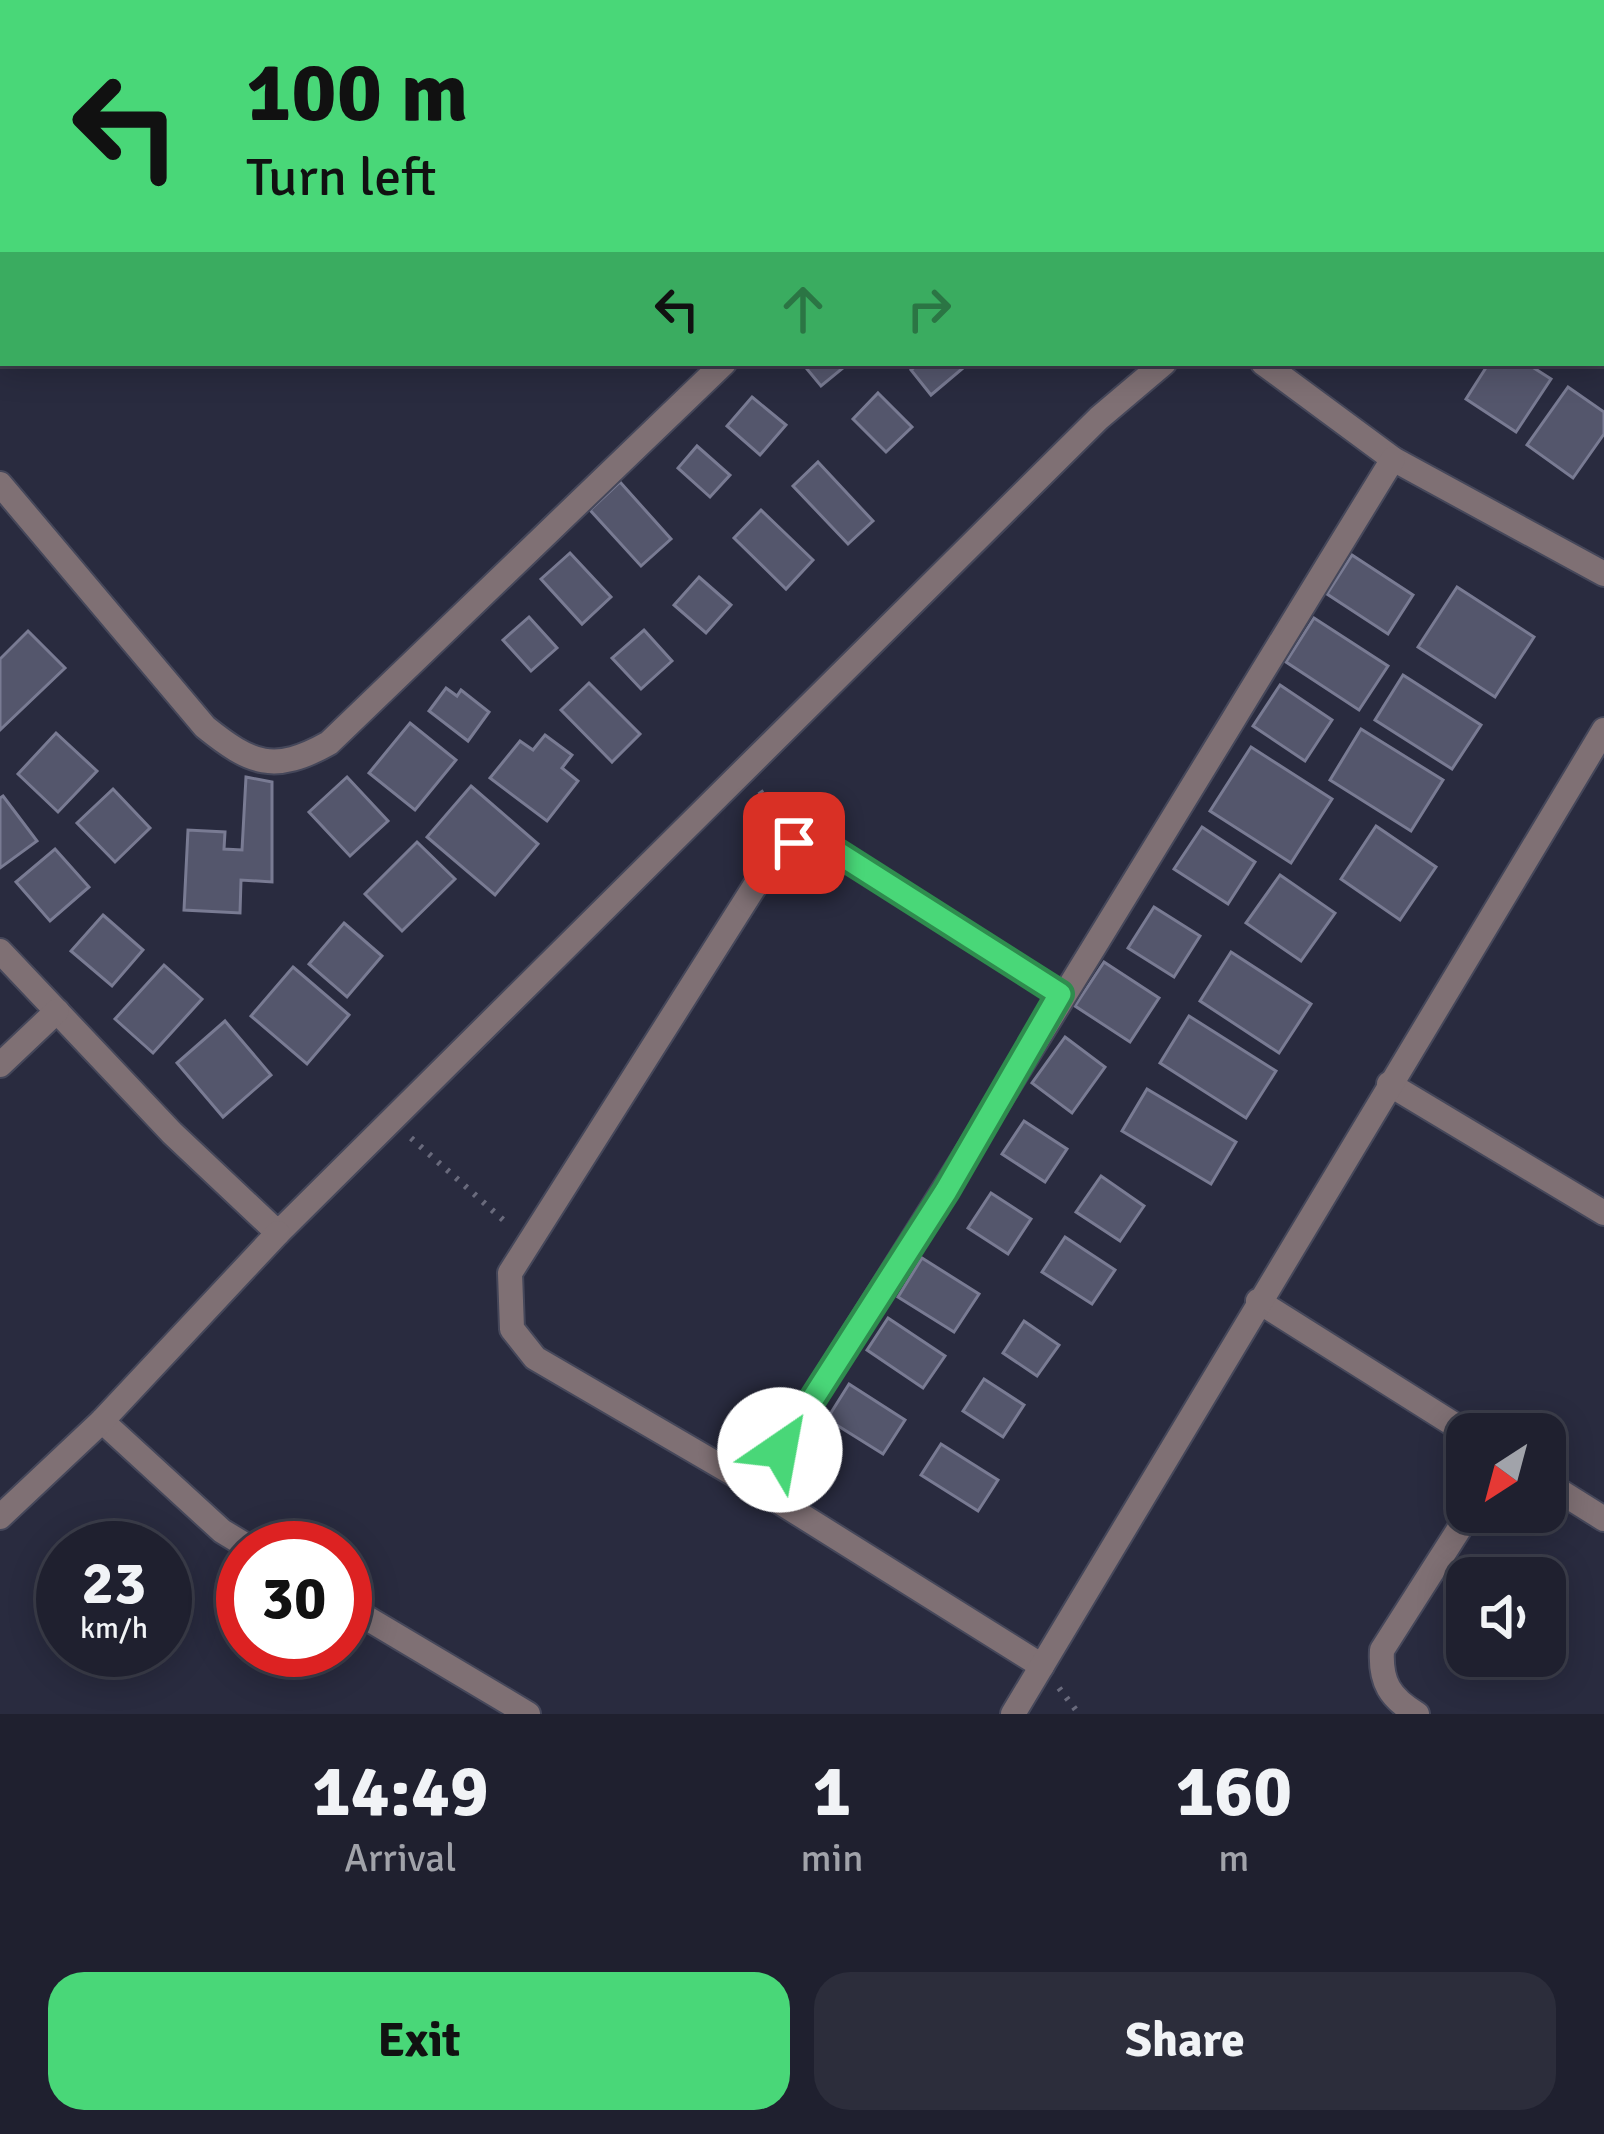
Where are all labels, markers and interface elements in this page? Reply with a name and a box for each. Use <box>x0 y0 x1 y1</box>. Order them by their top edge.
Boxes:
text: 100 m <box>246 41 468 145</box>
icon: left <box>48 48 204 204</box>
text: Turn left <box>246 144 436 211</box>
icon: left <box>644 276 710 342</box>
icon: ahead <box>770 276 836 342</box>
icon: right <box>896 276 962 342</box>
pin <box>743 792 845 894</box>
icon: arrive <box>761 810 827 876</box>
position arrow <box>717 1387 843 1513</box>
north arrow <box>1446 1413 1566 1533</box>
map controls <box>1446 1413 1566 1677</box>
speed limit sign: 30 <box>216 1521 372 1677</box>
text: 23 <box>82 1547 146 1621</box>
button: sound <box>1446 1557 1566 1677</box>
text: km/h <box>80 1610 148 1647</box>
text: 14:49 <box>312 1747 489 1836</box>
text: 1 <box>813 1747 851 1836</box>
text: 160 <box>1175 1747 1292 1836</box>
text: Arrival <box>344 1834 456 1882</box>
text: min <box>801 1834 864 1882</box>
text: m <box>1218 1834 1249 1882</box>
button: Exit <box>48 1972 790 2110</box>
button: Share <box>814 1972 1556 2110</box>

